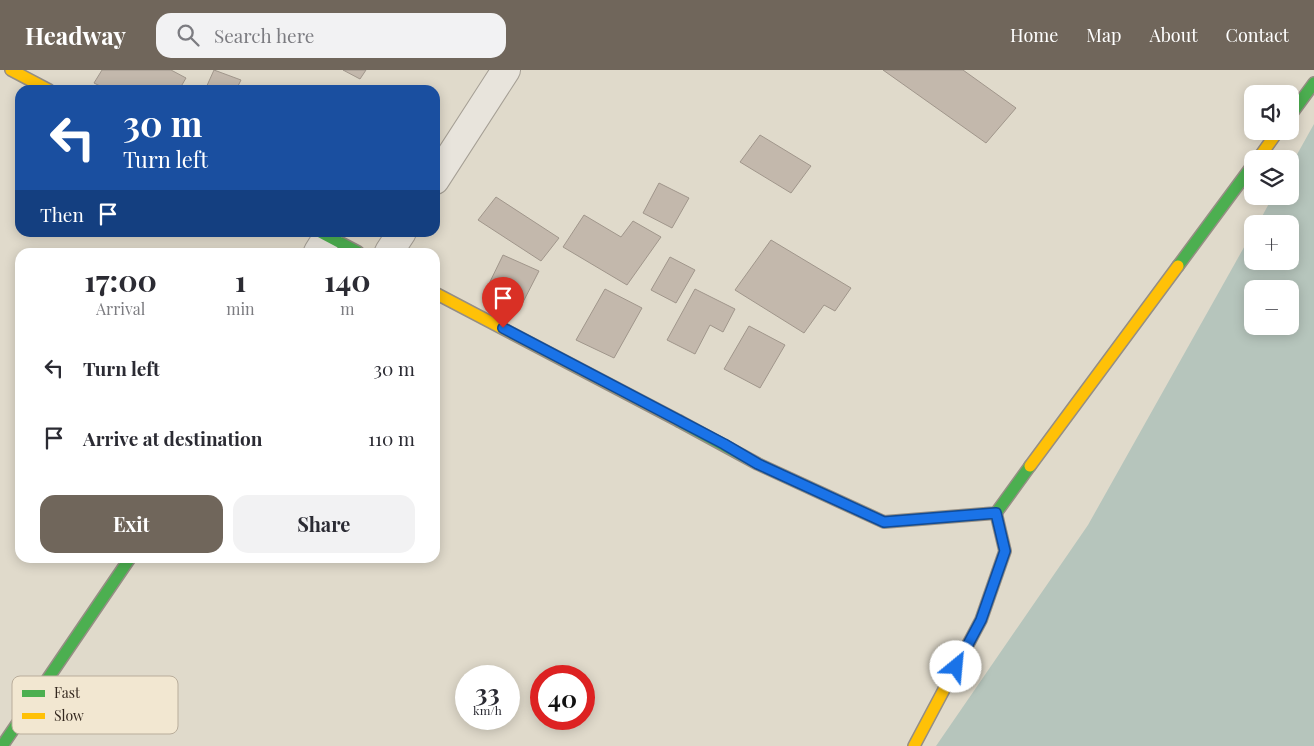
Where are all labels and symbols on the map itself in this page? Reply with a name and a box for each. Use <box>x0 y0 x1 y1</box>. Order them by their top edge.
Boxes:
pin <box>482 277 524 328</box>
position arrow <box>929 640 981 692</box>
speed limit sign: 40 <box>530 665 595 730</box>
legend <box>12 676 178 734</box>
text: Fast <box>54 683 81 702</box>
text: Slow <box>54 706 84 725</box>

